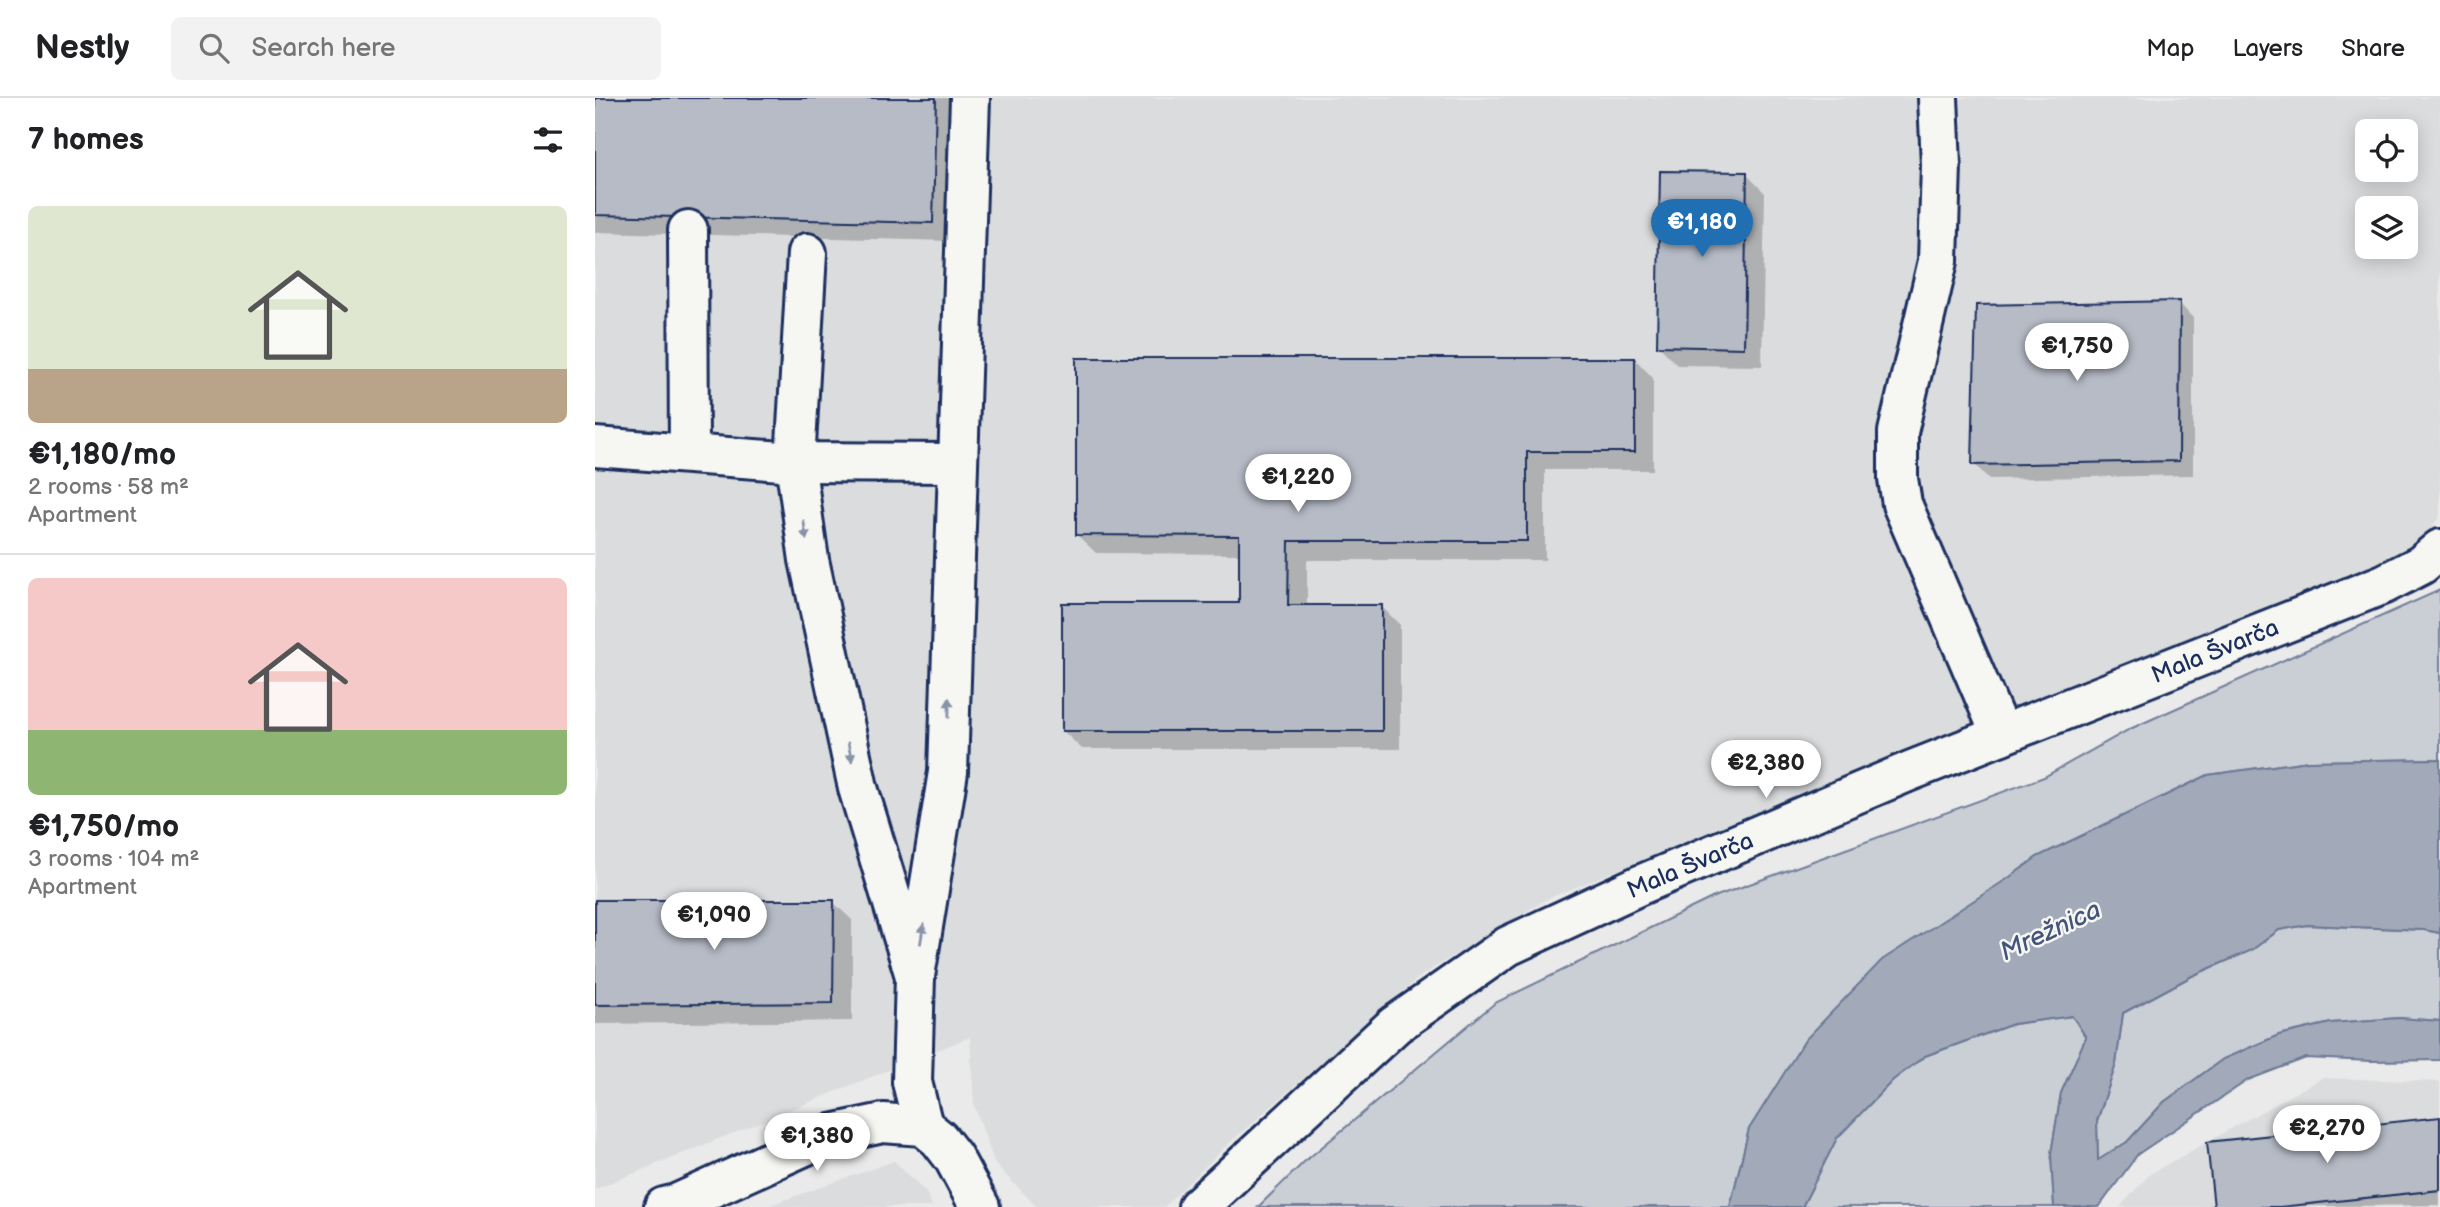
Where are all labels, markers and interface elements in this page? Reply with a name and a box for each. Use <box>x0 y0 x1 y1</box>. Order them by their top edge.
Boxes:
search box <box>171 17 661 80</box>
text: Nestly <box>35 28 129 68</box>
icon: search <box>195 29 233 67</box>
text: Search here <box>251 33 395 64</box>
text: Map <box>2146 34 2194 63</box>
text: Layers <box>2232 34 2303 63</box>
text: Share <box>2341 34 2405 63</box>
map controls <box>2355 119 2418 259</box>
button: locate <box>2355 119 2418 182</box>
icon: filters <box>529 121 567 159</box>
text: 7 homes <box>28 122 144 158</box>
button: layers <box>2355 196 2418 259</box>
pin: €1,180 <box>1645 200 1759 259</box>
text: €1,180 <box>1667 208 1737 236</box>
icon: home <box>235 252 361 378</box>
pin: €1,750 <box>2020 324 2134 383</box>
text: €1,750 <box>2041 332 2113 360</box>
text: €1,180/mo <box>28 437 176 473</box>
pin: €1,220 <box>1241 454 1355 514</box>
text: €1,220 <box>1261 463 1335 491</box>
text: 2 rooms · 58 m² <box>28 473 189 501</box>
text: Apartment <box>28 501 137 529</box>
one-way arrow <box>799 519 810 541</box>
street label: Mala Švarča <box>2147 613 2283 690</box>
icon: home <box>235 624 361 750</box>
one-way arrow <box>944 697 955 719</box>
pin: €2,380 <box>1709 740 1823 800</box>
one-way arrow <box>845 741 856 763</box>
text: €2,380 <box>1727 749 1805 777</box>
text: €1,750/mo <box>28 809 179 845</box>
street label: Mala Švarča <box>1623 826 1758 905</box>
text: 3 rooms · 104 m² <box>28 845 199 873</box>
text: Apartment <box>28 873 137 901</box>
pin: €1,090 <box>657 892 771 952</box>
water label: Mrežnica <box>1995 895 2106 968</box>
text: €1,090 <box>677 901 751 929</box>
one-way arrow <box>917 923 928 945</box>
pin: €2,270 <box>2270 1105 2384 1165</box>
pin: €1,380 <box>760 1114 874 1173</box>
text: €2,270 <box>2289 1114 2365 1142</box>
text: €1,380 <box>780 1122 854 1150</box>

